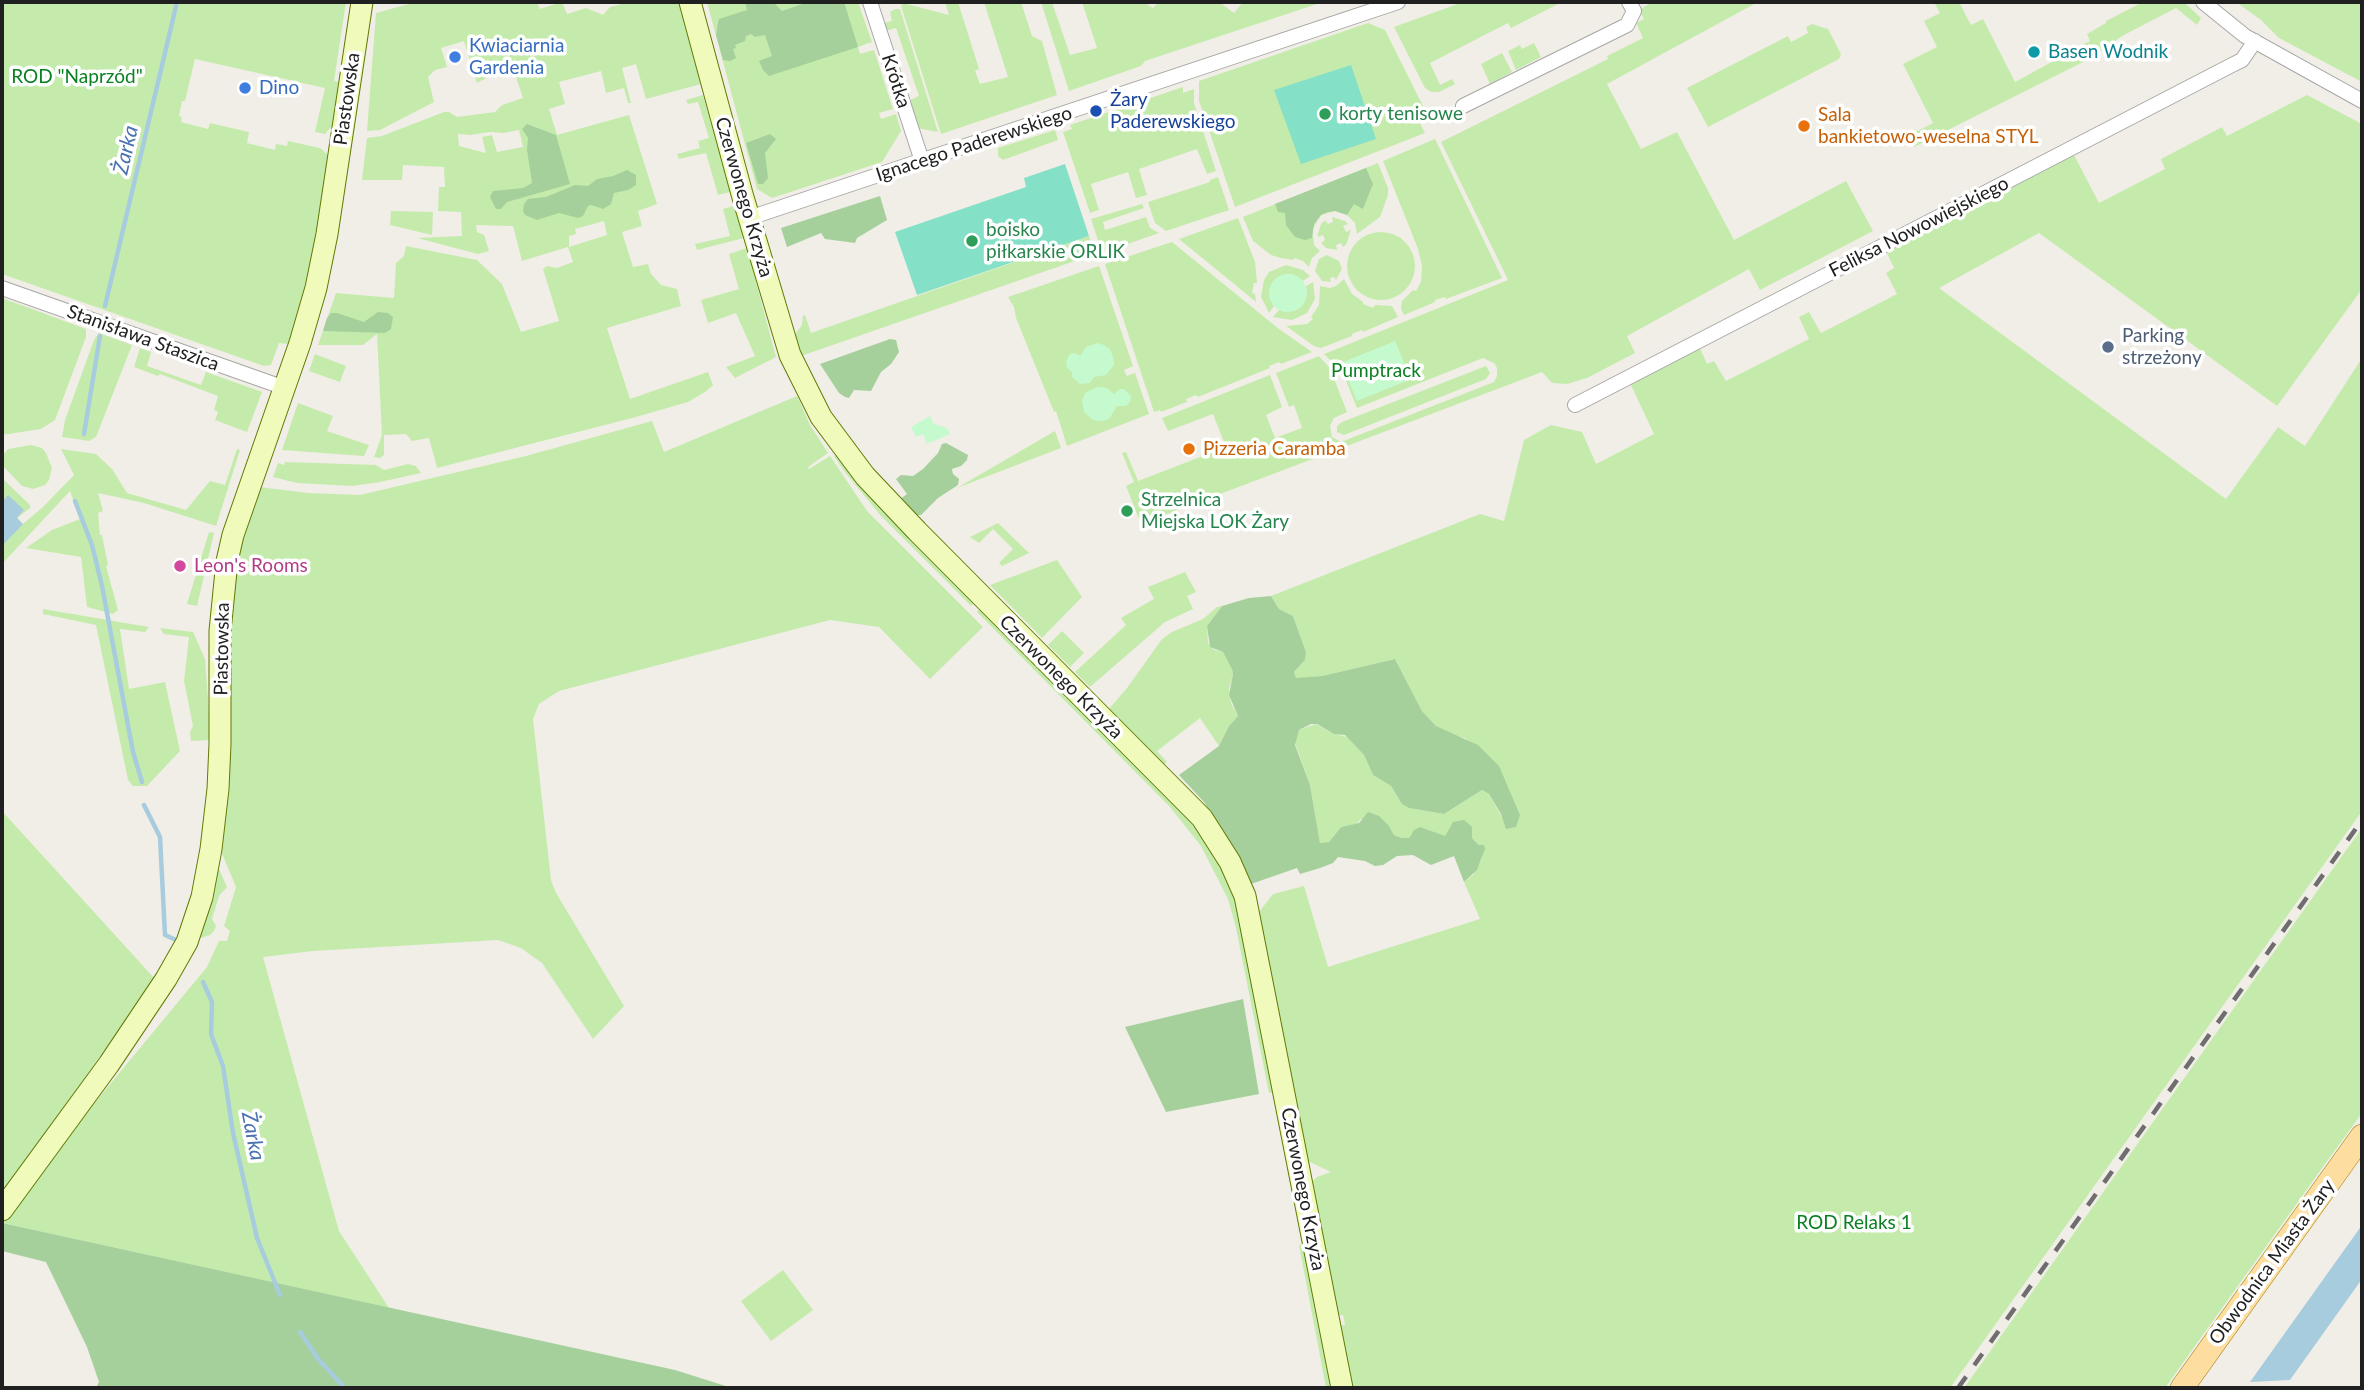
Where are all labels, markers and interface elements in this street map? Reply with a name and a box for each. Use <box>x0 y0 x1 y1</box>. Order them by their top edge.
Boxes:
place label: Kwiaciarnia Gardenia <box>469 35 564 79</box>
place label: Basen Wodnik <box>2048 41 2168 63</box>
marker: Basen Wodnik <box>2026 44 2042 60</box>
marker: Kwiaciarnia Gardenia <box>447 49 463 65</box>
street label: Piastowska <box>329 51 365 147</box>
street label: Krótka <box>877 51 915 111</box>
park label: ROD "Naprzód" <box>11 66 143 88</box>
place label: Dino <box>259 77 299 99</box>
marker: Dino <box>237 80 253 96</box>
place label: Żary Paderewskiego <box>1110 89 1236 133</box>
street label: Ignacego Paderewskiego <box>873 102 1075 186</box>
marker: Żary Paderewskiego <box>1088 103 1104 119</box>
place label: korty tenisowe <box>1339 103 1463 125</box>
place label: Sala bankietowo-weselna STYL <box>1818 104 2038 148</box>
marker: korty tenisowe <box>1317 106 1333 122</box>
street label: Czerwonego Krzyża <box>710 114 778 280</box>
marker: Sala bankietowo-weselna STYL <box>1796 118 1812 134</box>
water label: Żarka <box>108 123 144 177</box>
street label: Feliksa Nowowiejskiego <box>1825 172 2013 282</box>
place label: boisko piłkarskie ORLIK <box>986 219 1125 263</box>
marker: boisko piłkarskie ORLIK <box>964 233 980 249</box>
street label: Stanisława Staszica <box>64 300 222 376</box>
place label: Parking strzeżony <box>2122 325 2202 369</box>
marker: Parking strzeżony <box>2100 339 2116 355</box>
park label: Pumptrack <box>1331 360 1421 382</box>
place label: Pizzeria Caramba <box>1203 438 1346 460</box>
marker: Pizzeria Caramba <box>1181 441 1197 457</box>
place label: Strzelnica Miejska LOK Żary <box>1141 489 1289 533</box>
marker: Strzelnica Miejska LOK Żary <box>1119 503 1135 519</box>
place label: Leon's Rooms <box>194 555 308 577</box>
marker: Leon's Rooms <box>172 558 188 574</box>
street label: Piastowska <box>210 602 234 696</box>
street label: Czerwonego Krzyża <box>994 610 1128 744</box>
street label: Czerwonego Krzyża <box>1276 1106 1330 1272</box>
water label: Żarka <box>236 1109 270 1163</box>
street label: Obwodnica Miasta Żary <box>2204 1175 2340 1349</box>
park label: ROD Relaks 1 <box>1796 1212 1912 1234</box>

